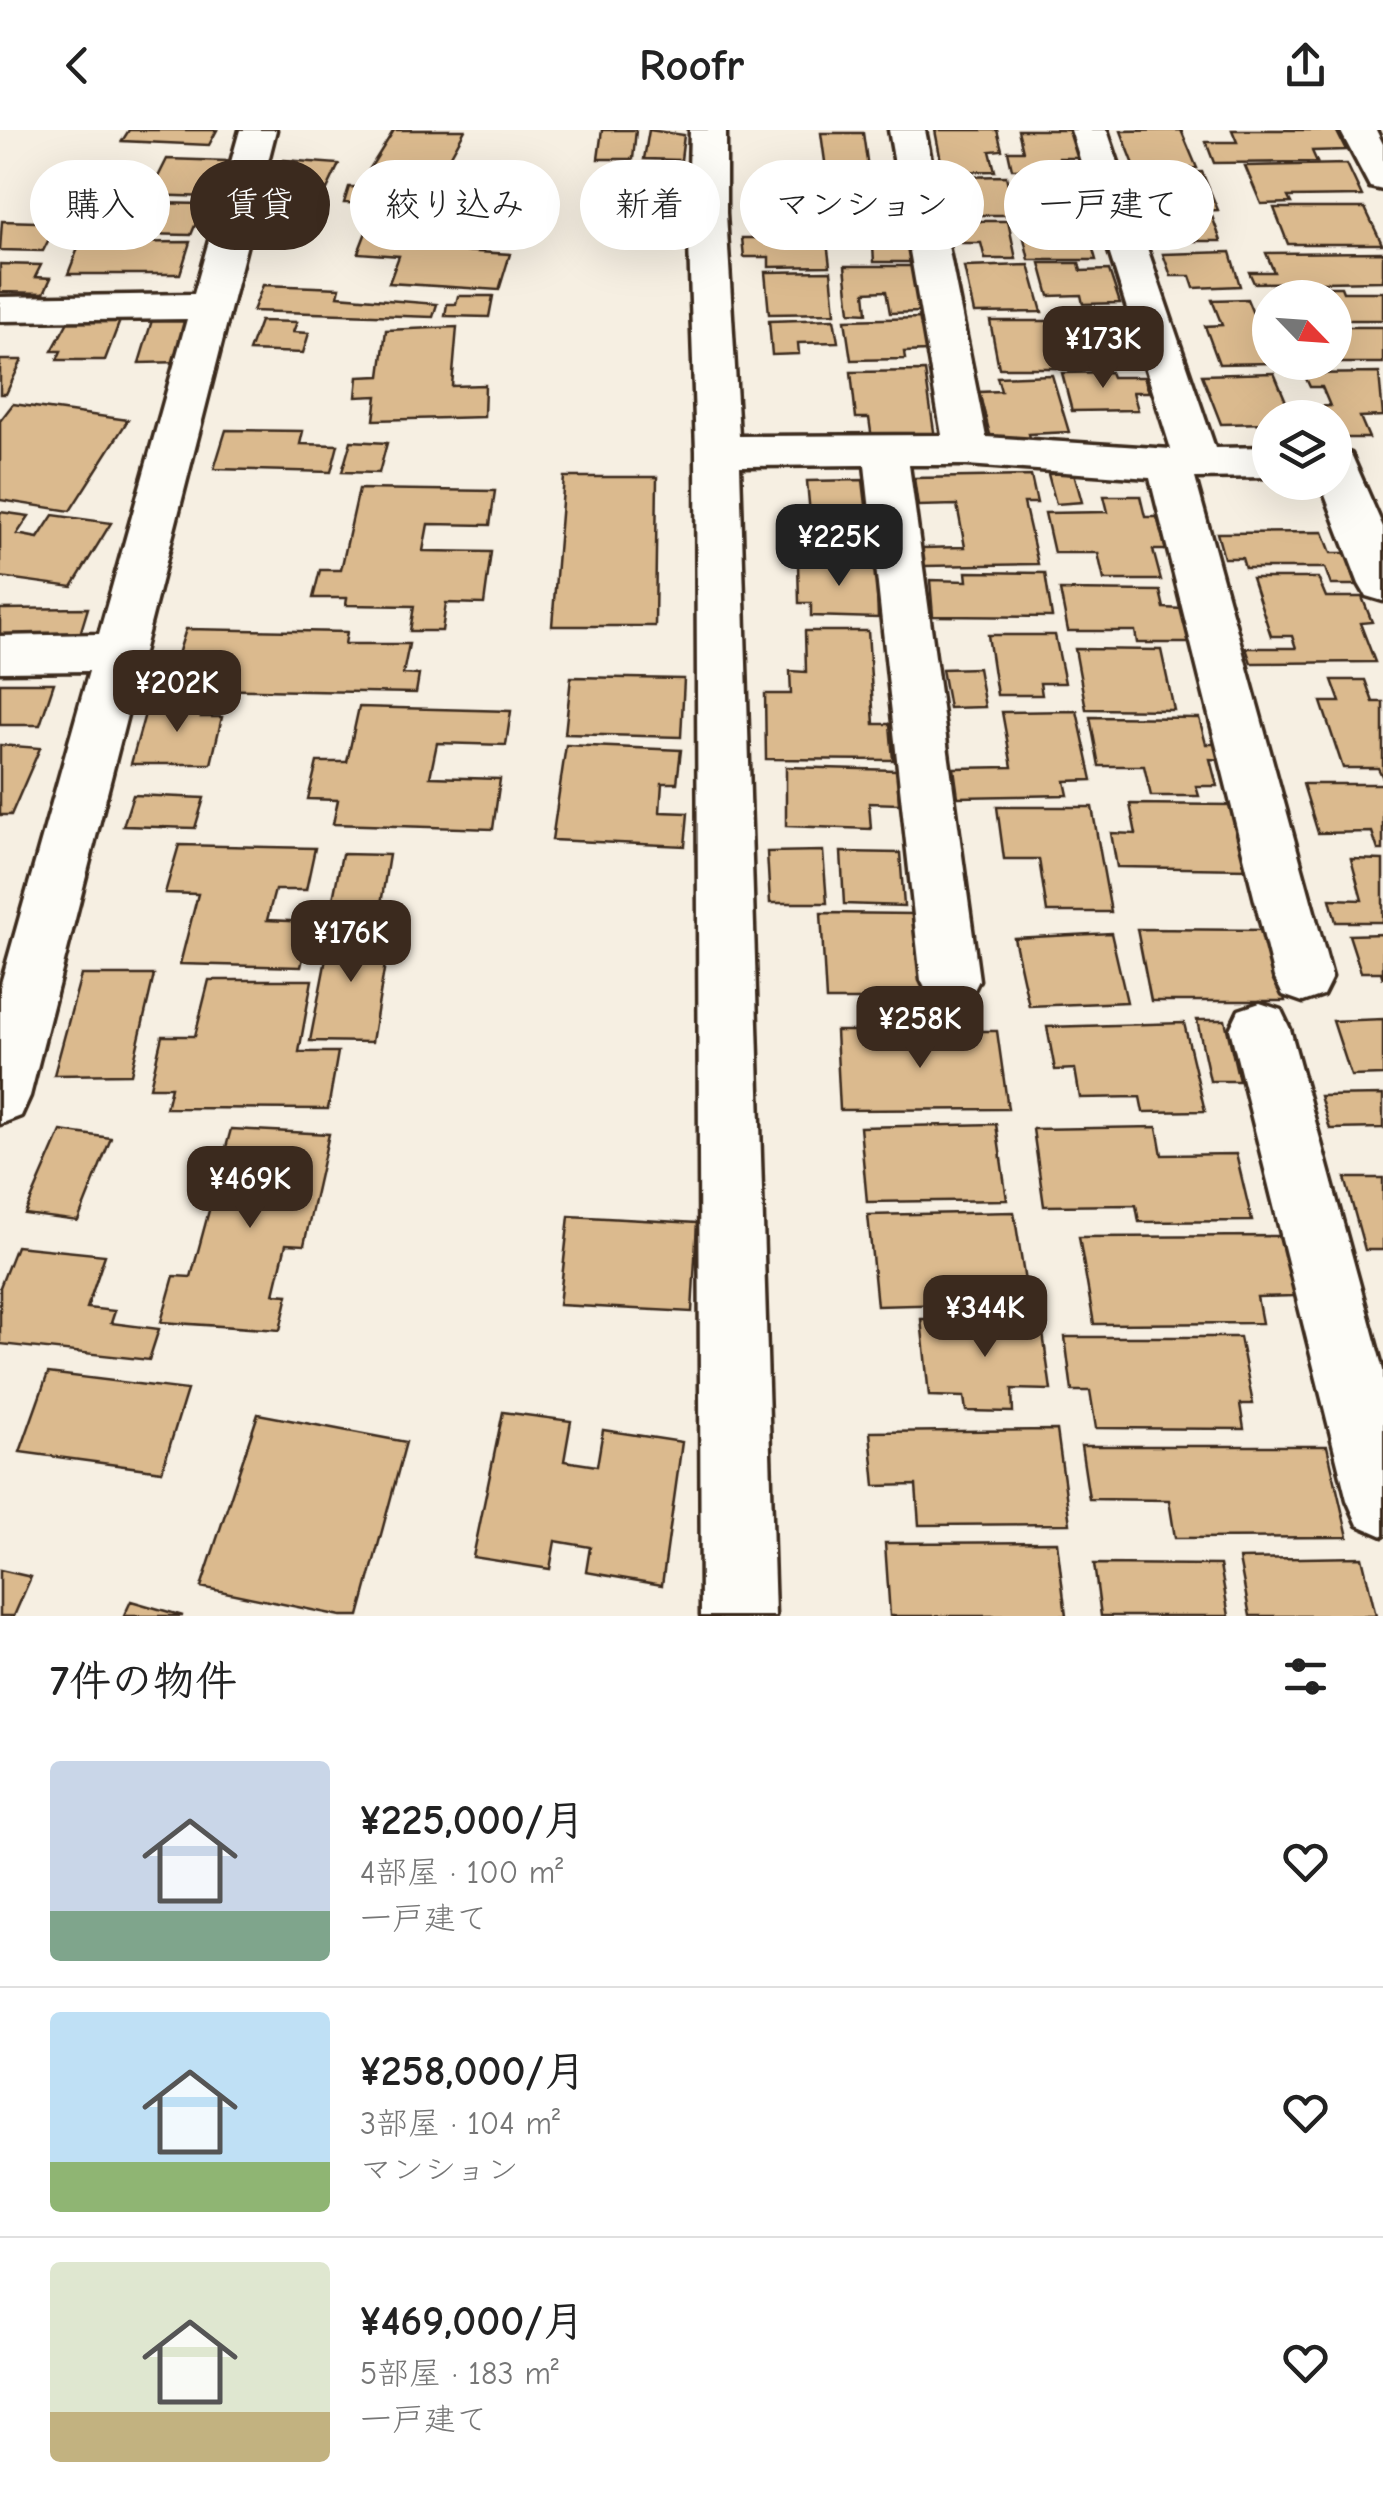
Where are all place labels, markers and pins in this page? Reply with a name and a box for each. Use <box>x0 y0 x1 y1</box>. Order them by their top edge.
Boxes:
pin: ¥173K <box>1033 306 1173 391</box>
pin: ¥225K <box>769 504 909 589</box>
pin: ¥202K <box>107 650 247 735</box>
pin: ¥176K <box>281 900 421 985</box>
pin: ¥258K <box>850 986 990 1071</box>
pin: ¥469K <box>180 1146 320 1231</box>
pin: ¥344K <box>915 1275 1055 1360</box>

